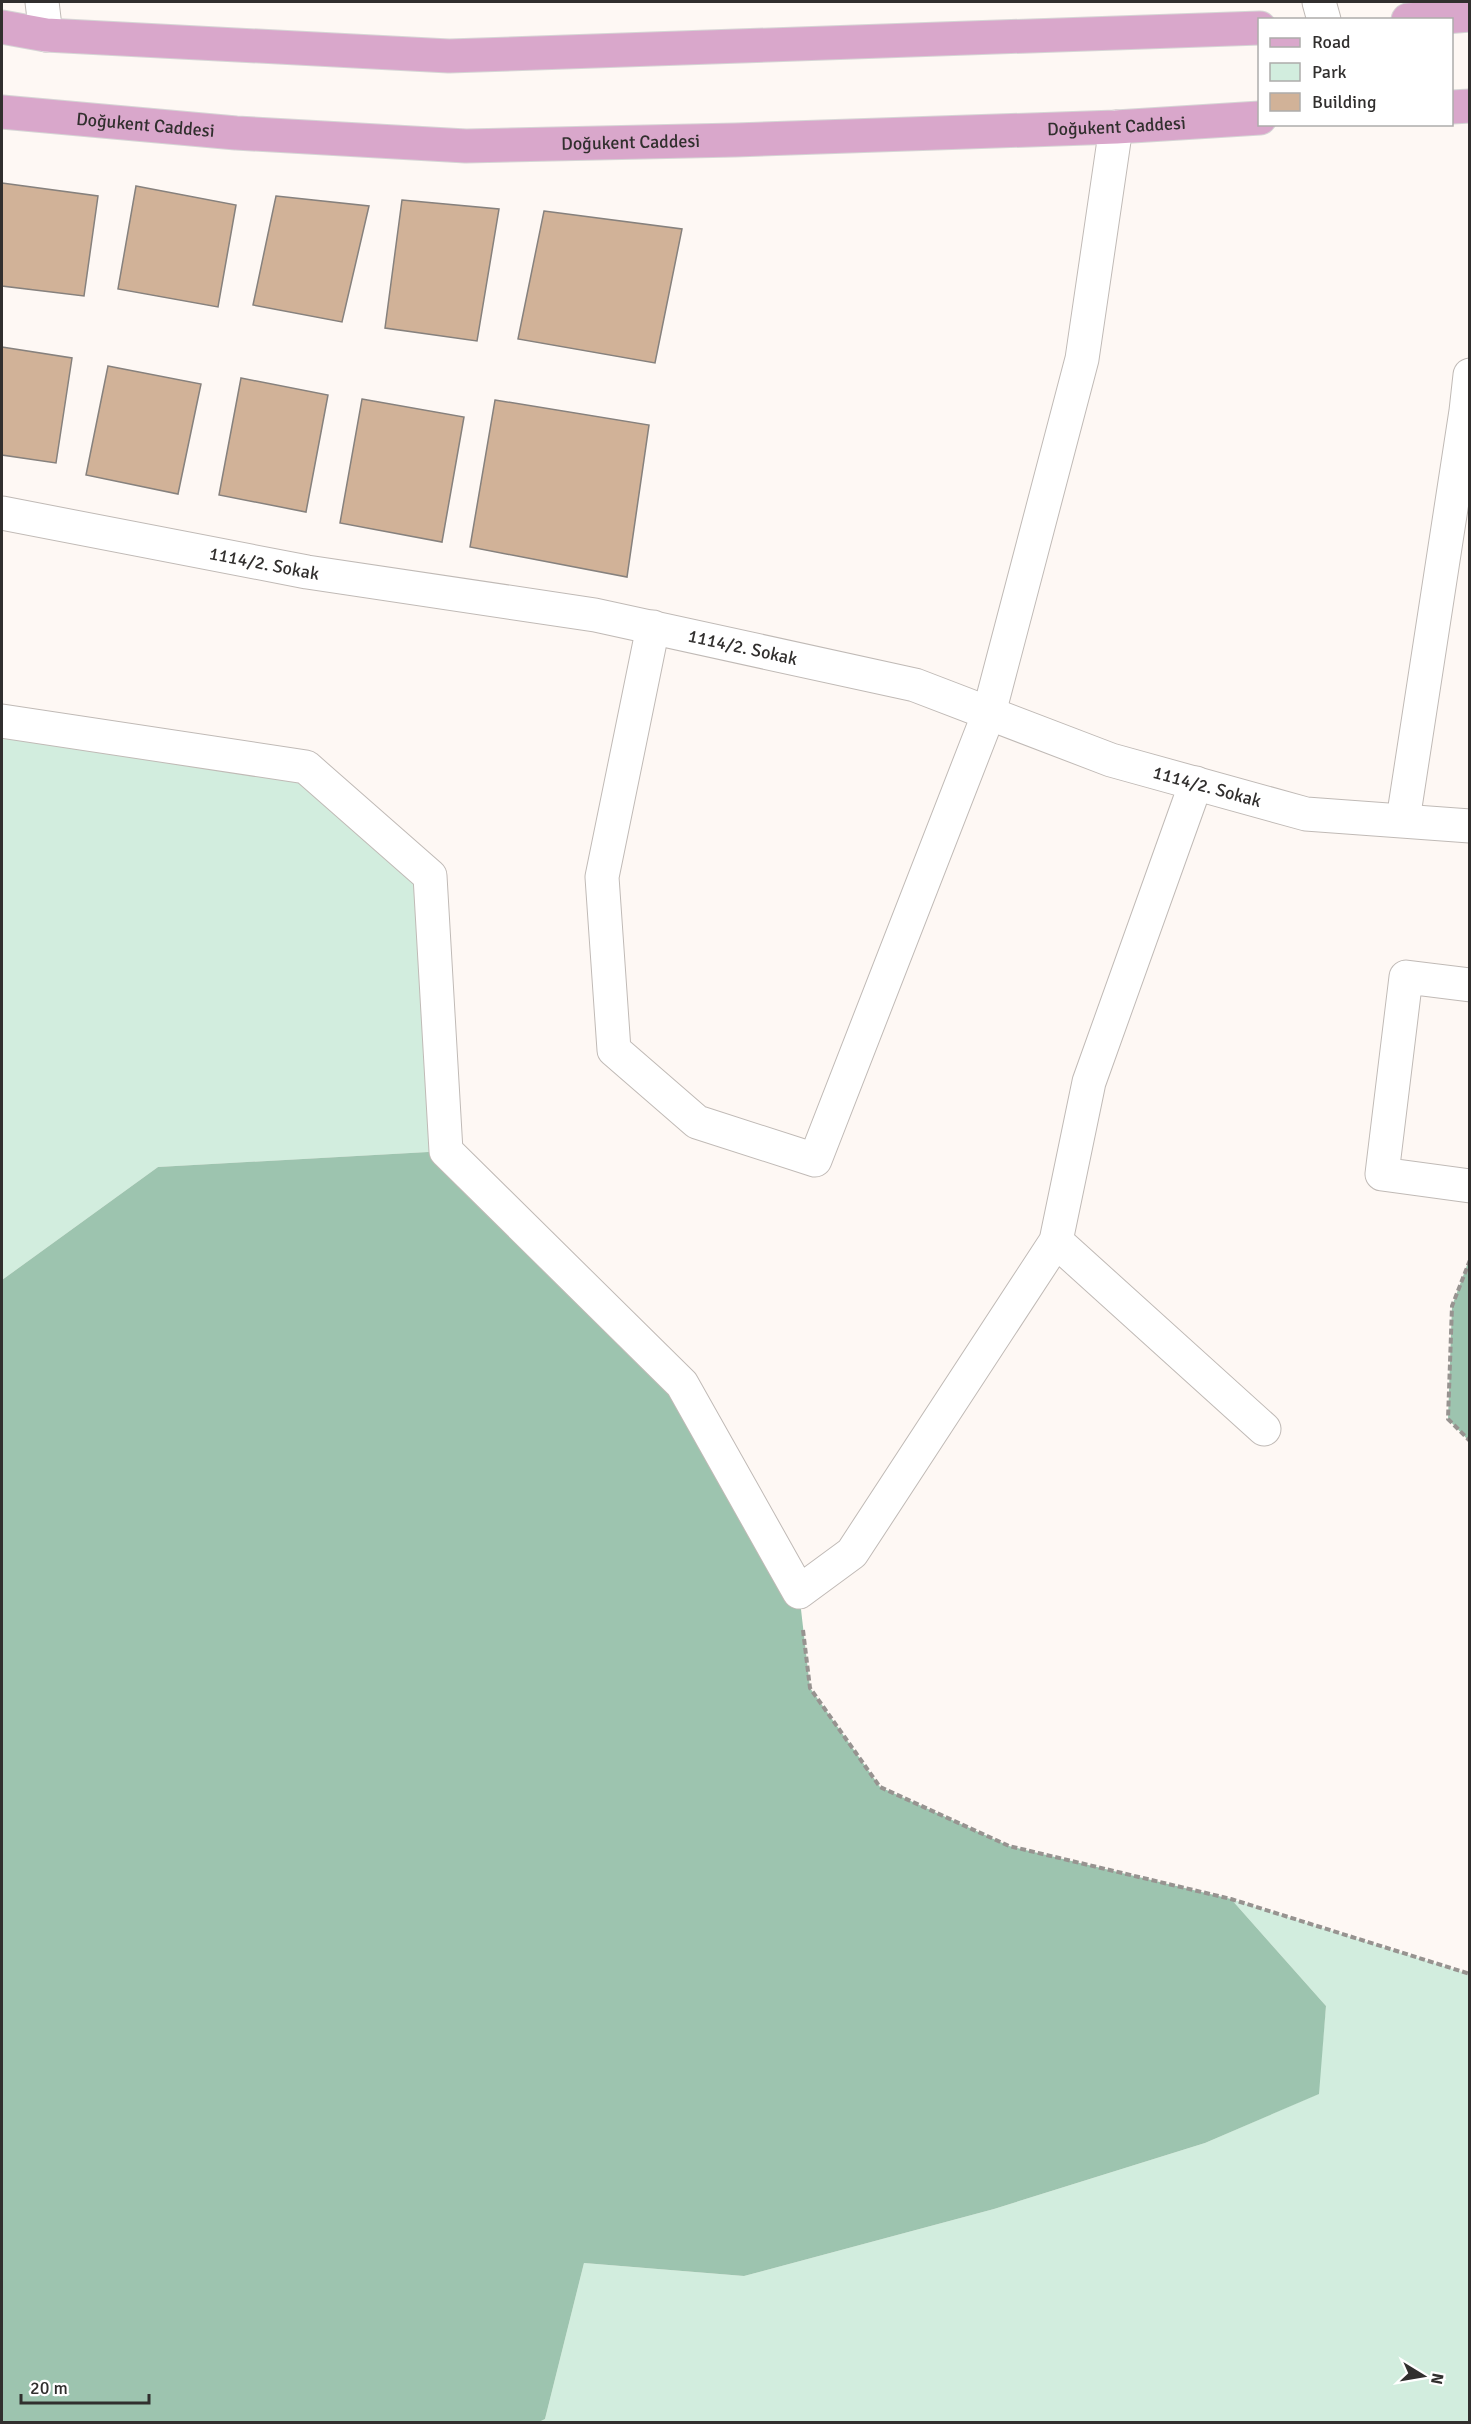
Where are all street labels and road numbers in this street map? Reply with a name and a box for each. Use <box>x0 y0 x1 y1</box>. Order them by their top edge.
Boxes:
street label: Doğukent Caddesi <box>75 108 216 142</box>
street label: Doğukent Caddesi <box>1047 112 1186 140</box>
street label: Doğukent Caddesi <box>561 130 700 155</box>
street label: 1114/2. Sokak <box>207 542 321 585</box>
street label: 1114/2. Sokak <box>686 625 800 670</box>
street label: 1114/2. Sokak <box>1150 761 1264 812</box>

